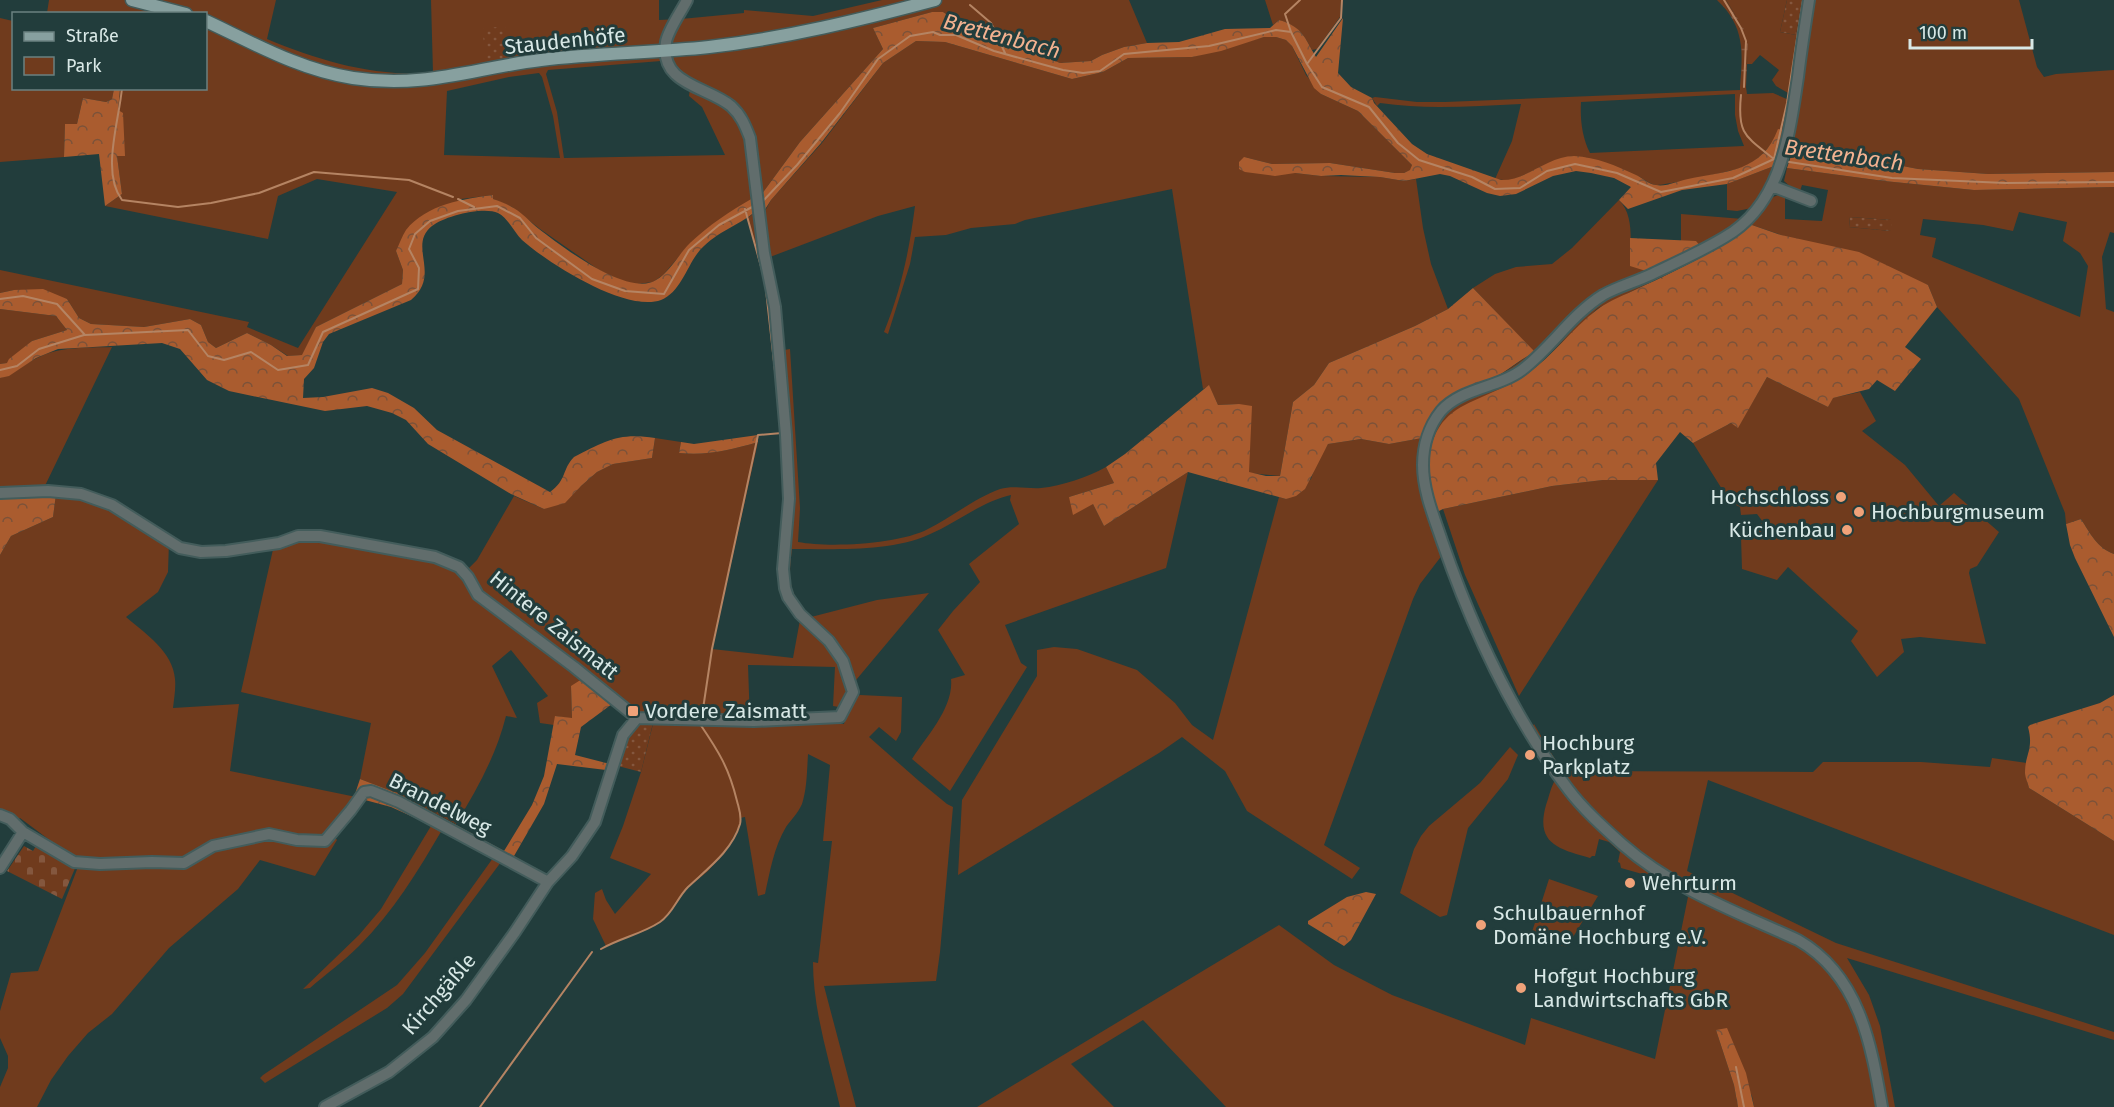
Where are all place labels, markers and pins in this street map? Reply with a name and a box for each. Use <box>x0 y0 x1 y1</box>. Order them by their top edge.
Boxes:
place label: Hochschloss <box>1710 484 1829 510</box>
marker: Hochschloss <box>1834 490 1848 504</box>
place label: Hochburgmuseum <box>1871 499 2045 525</box>
marker: Hochburgmuseum <box>1852 505 1866 519</box>
place label: Küchenbau <box>1729 517 1835 543</box>
marker: Küchenbau <box>1840 523 1854 537</box>
place label: Vordere Zaismatt <box>645 698 807 724</box>
marker: Vordere Zaismatt <box>626 704 640 718</box>
place label: Hochburg Parkplatz <box>1542 730 1634 780</box>
marker: Hochburg Parkplatz <box>1523 748 1537 762</box>
place label: Wehrturm <box>1642 870 1737 896</box>
marker: Wehrturm <box>1623 876 1637 890</box>
place label: Schulbauernhof Domäne Hochburg e.V. <box>1493 900 1706 950</box>
marker: Schulbauernhof Domäne Hochburg e.V. <box>1474 918 1488 932</box>
place label: Hofgut Hochburg Landwirtschafts GbR <box>1533 963 1728 1013</box>
marker: Hofgut Hochburg Landwirtschafts GbR <box>1514 981 1528 995</box>

